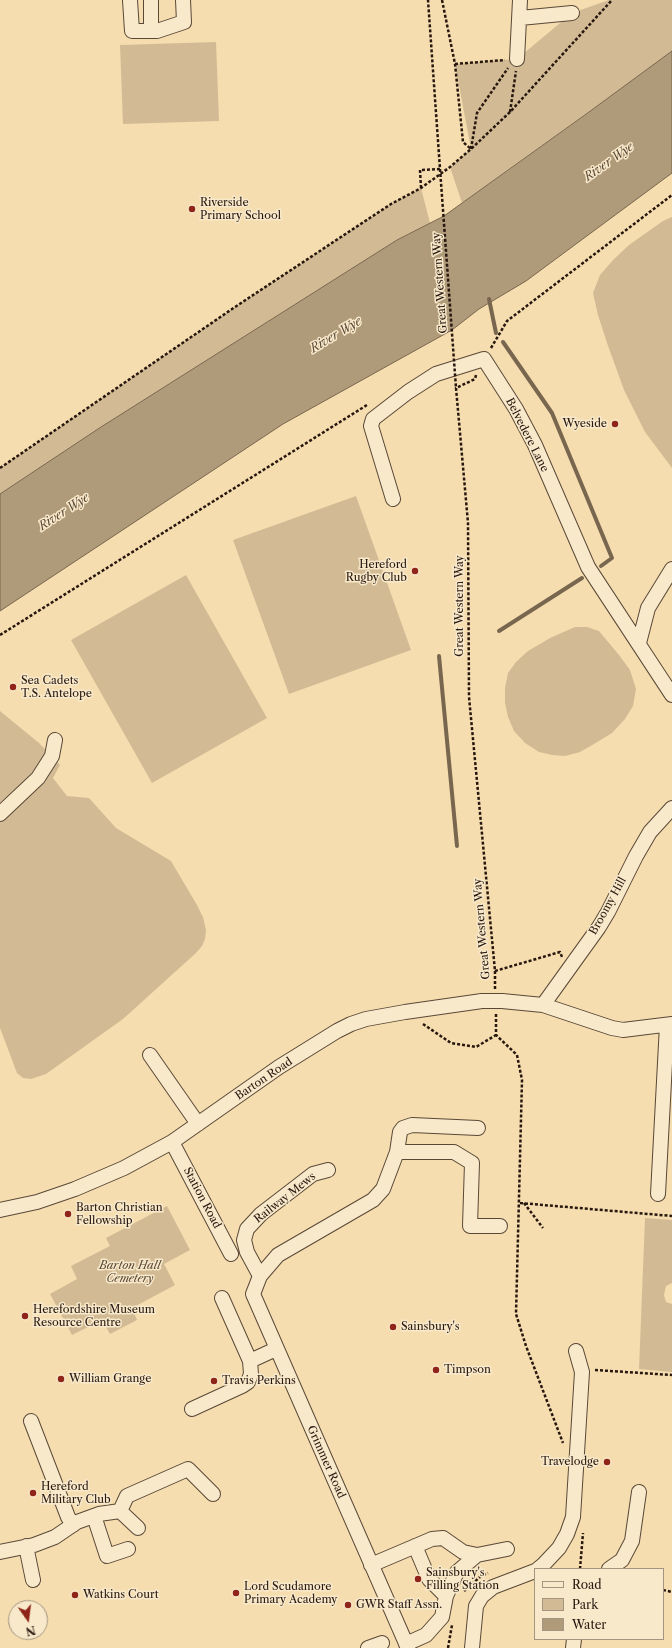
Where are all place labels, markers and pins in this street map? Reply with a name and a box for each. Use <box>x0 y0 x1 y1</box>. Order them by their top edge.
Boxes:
place label: Riverside Primary School <box>200 196 281 222</box>
marker: Riverside Primary School <box>187 204 197 214</box>
place label: Wyeside <box>563 417 607 431</box>
marker: Wyeside <box>610 419 620 429</box>
place label: Hereford Rugby Club <box>346 558 407 584</box>
marker: Hereford Rugby Club <box>410 566 420 576</box>
place label: Sea Cadets T.S. Antelope <box>21 674 92 700</box>
marker: Sea Cadets T.S. Antelope <box>8 682 18 692</box>
place label: Barton Christian Fellowship <box>76 1201 163 1227</box>
marker: Barton Christian Fellowship <box>63 1209 73 1219</box>
place label: Herefordshire Museum Resource Centre <box>33 1303 155 1329</box>
marker: Herefordshire Museum Resource Centre <box>20 1311 30 1321</box>
place label: Sainsbury's <box>401 1320 460 1334</box>
marker: Sainsbury's <box>388 1322 398 1332</box>
place label: Timpson <box>444 1363 491 1377</box>
marker: Timpson <box>431 1365 441 1375</box>
place label: William Grange <box>69 1372 151 1386</box>
marker: William Grange <box>56 1374 66 1384</box>
place label: Travis Perkins <box>222 1374 296 1388</box>
marker: Travis Perkins <box>209 1376 219 1386</box>
place label: Travelodge <box>541 1455 599 1469</box>
marker: Travelodge <box>602 1457 612 1467</box>
place label: Hereford Military Club <box>41 1480 111 1506</box>
marker: Hereford Military Club <box>28 1488 38 1498</box>
place label: Sainsbury's Filling Station <box>426 1566 499 1592</box>
marker: Sainsbury's Filling Station <box>413 1574 423 1584</box>
place label: Lord Scudamore Primary Academy <box>244 1580 337 1606</box>
place label: Watkins Court <box>83 1588 159 1602</box>
marker: Lord Scudamore Primary Academy <box>231 1588 241 1598</box>
marker: Watkins Court <box>70 1590 80 1600</box>
place label: GWR Staff Assn. <box>356 1598 442 1612</box>
marker: GWR Staff Assn. <box>343 1600 353 1610</box>

